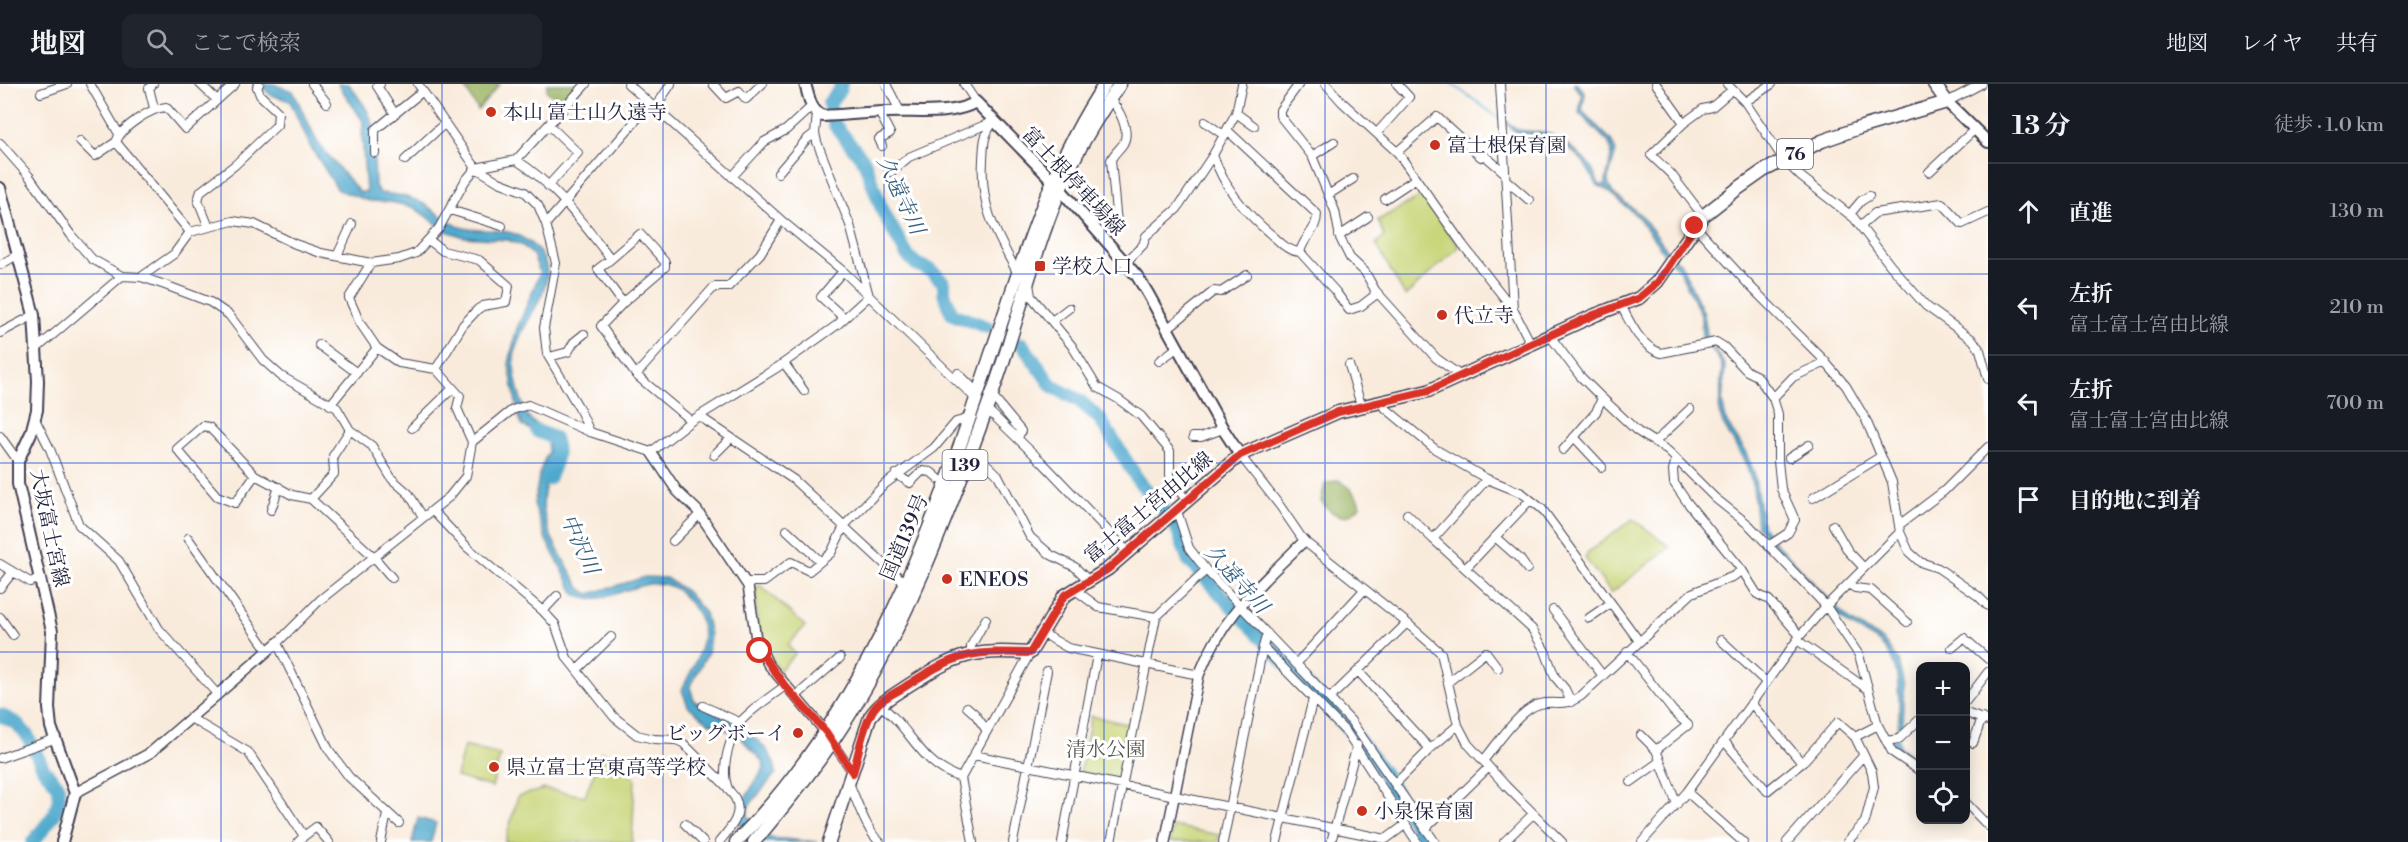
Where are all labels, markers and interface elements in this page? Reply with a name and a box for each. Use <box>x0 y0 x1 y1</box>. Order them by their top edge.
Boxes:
search box <box>122 14 542 68</box>
icon: search <box>143 25 176 58</box>
text: 地図 <box>30 27 86 62</box>
text: ここで検索 <box>191 30 301 57</box>
text: 地図 <box>2166 31 2208 57</box>
text: レイヤ <box>2241 31 2303 57</box>
text: 共有 <box>2336 31 2378 57</box>
place label: 本山 富士山久遠寺 <box>503 101 667 126</box>
marker: 本山 富士山久遠寺 <box>484 105 498 119</box>
text: 13 分 <box>2012 110 2070 142</box>
text: 徒歩 · 1.0 km <box>2274 113 2384 138</box>
street label: 富士根停車場線 <box>1016 122 1130 242</box>
place label: 富士根保育園 <box>1447 134 1567 159</box>
marker: 富士根保育園 <box>1428 138 1442 152</box>
road number: 76 <box>1777 139 1813 169</box>
water label: 久遠寺川 <box>871 152 930 241</box>
icon: ahead <box>2012 195 2045 228</box>
text: 130 m <box>2329 199 2384 224</box>
text: 直進 <box>2069 200 2113 227</box>
route end <box>1681 212 1707 238</box>
place label: 学校入口 <box>1052 255 1132 280</box>
marker: 学校入口 <box>1033 259 1047 273</box>
text: 左折 <box>2069 281 2113 308</box>
icon: left <box>2012 291 2045 324</box>
text: 210 m <box>2329 295 2384 320</box>
place label: 代立寺 <box>1454 304 1514 329</box>
marker: 代立寺 <box>1435 308 1449 322</box>
text: 富士富士宮由比線 <box>2069 313 2229 338</box>
text: 左折 <box>2069 377 2113 404</box>
icon: left <box>2012 387 2045 420</box>
text: 700 m <box>2326 391 2384 416</box>
text: 富士富士宮由比線 <box>2069 409 2229 434</box>
street label: 富士富士宮由比線 <box>1080 447 1218 569</box>
road number: 139 <box>942 450 988 480</box>
street label: 大坂富士宮線 <box>24 467 73 590</box>
icon: arrive <box>2012 483 2045 516</box>
text: 目的地に到着 <box>2069 488 2201 515</box>
street label: 国道139号 <box>876 490 935 585</box>
water label: 中沢川 <box>554 510 605 580</box>
water label: 久遠寺川 <box>1198 540 1275 621</box>
place label: ENEOS <box>959 568 1028 593</box>
marker: ENEOS <box>940 572 954 586</box>
route start <box>746 637 772 663</box>
map controls <box>1916 662 1970 824</box>
button: + <box>1916 662 1970 716</box>
button: − <box>1916 716 1970 770</box>
place label: ビッグボーイ <box>667 722 786 747</box>
marker: ビッグボーイ <box>791 726 805 740</box>
park label: 清水公園 <box>1066 738 1146 763</box>
place label: 県立富士宮東高等学校 <box>506 756 706 781</box>
marker: 県立富士宮東高等学校 <box>487 760 501 774</box>
button: locate <box>1916 770 1970 824</box>
place label: 小泉保育園 <box>1374 800 1474 825</box>
marker: 小泉保育園 <box>1355 804 1369 818</box>

